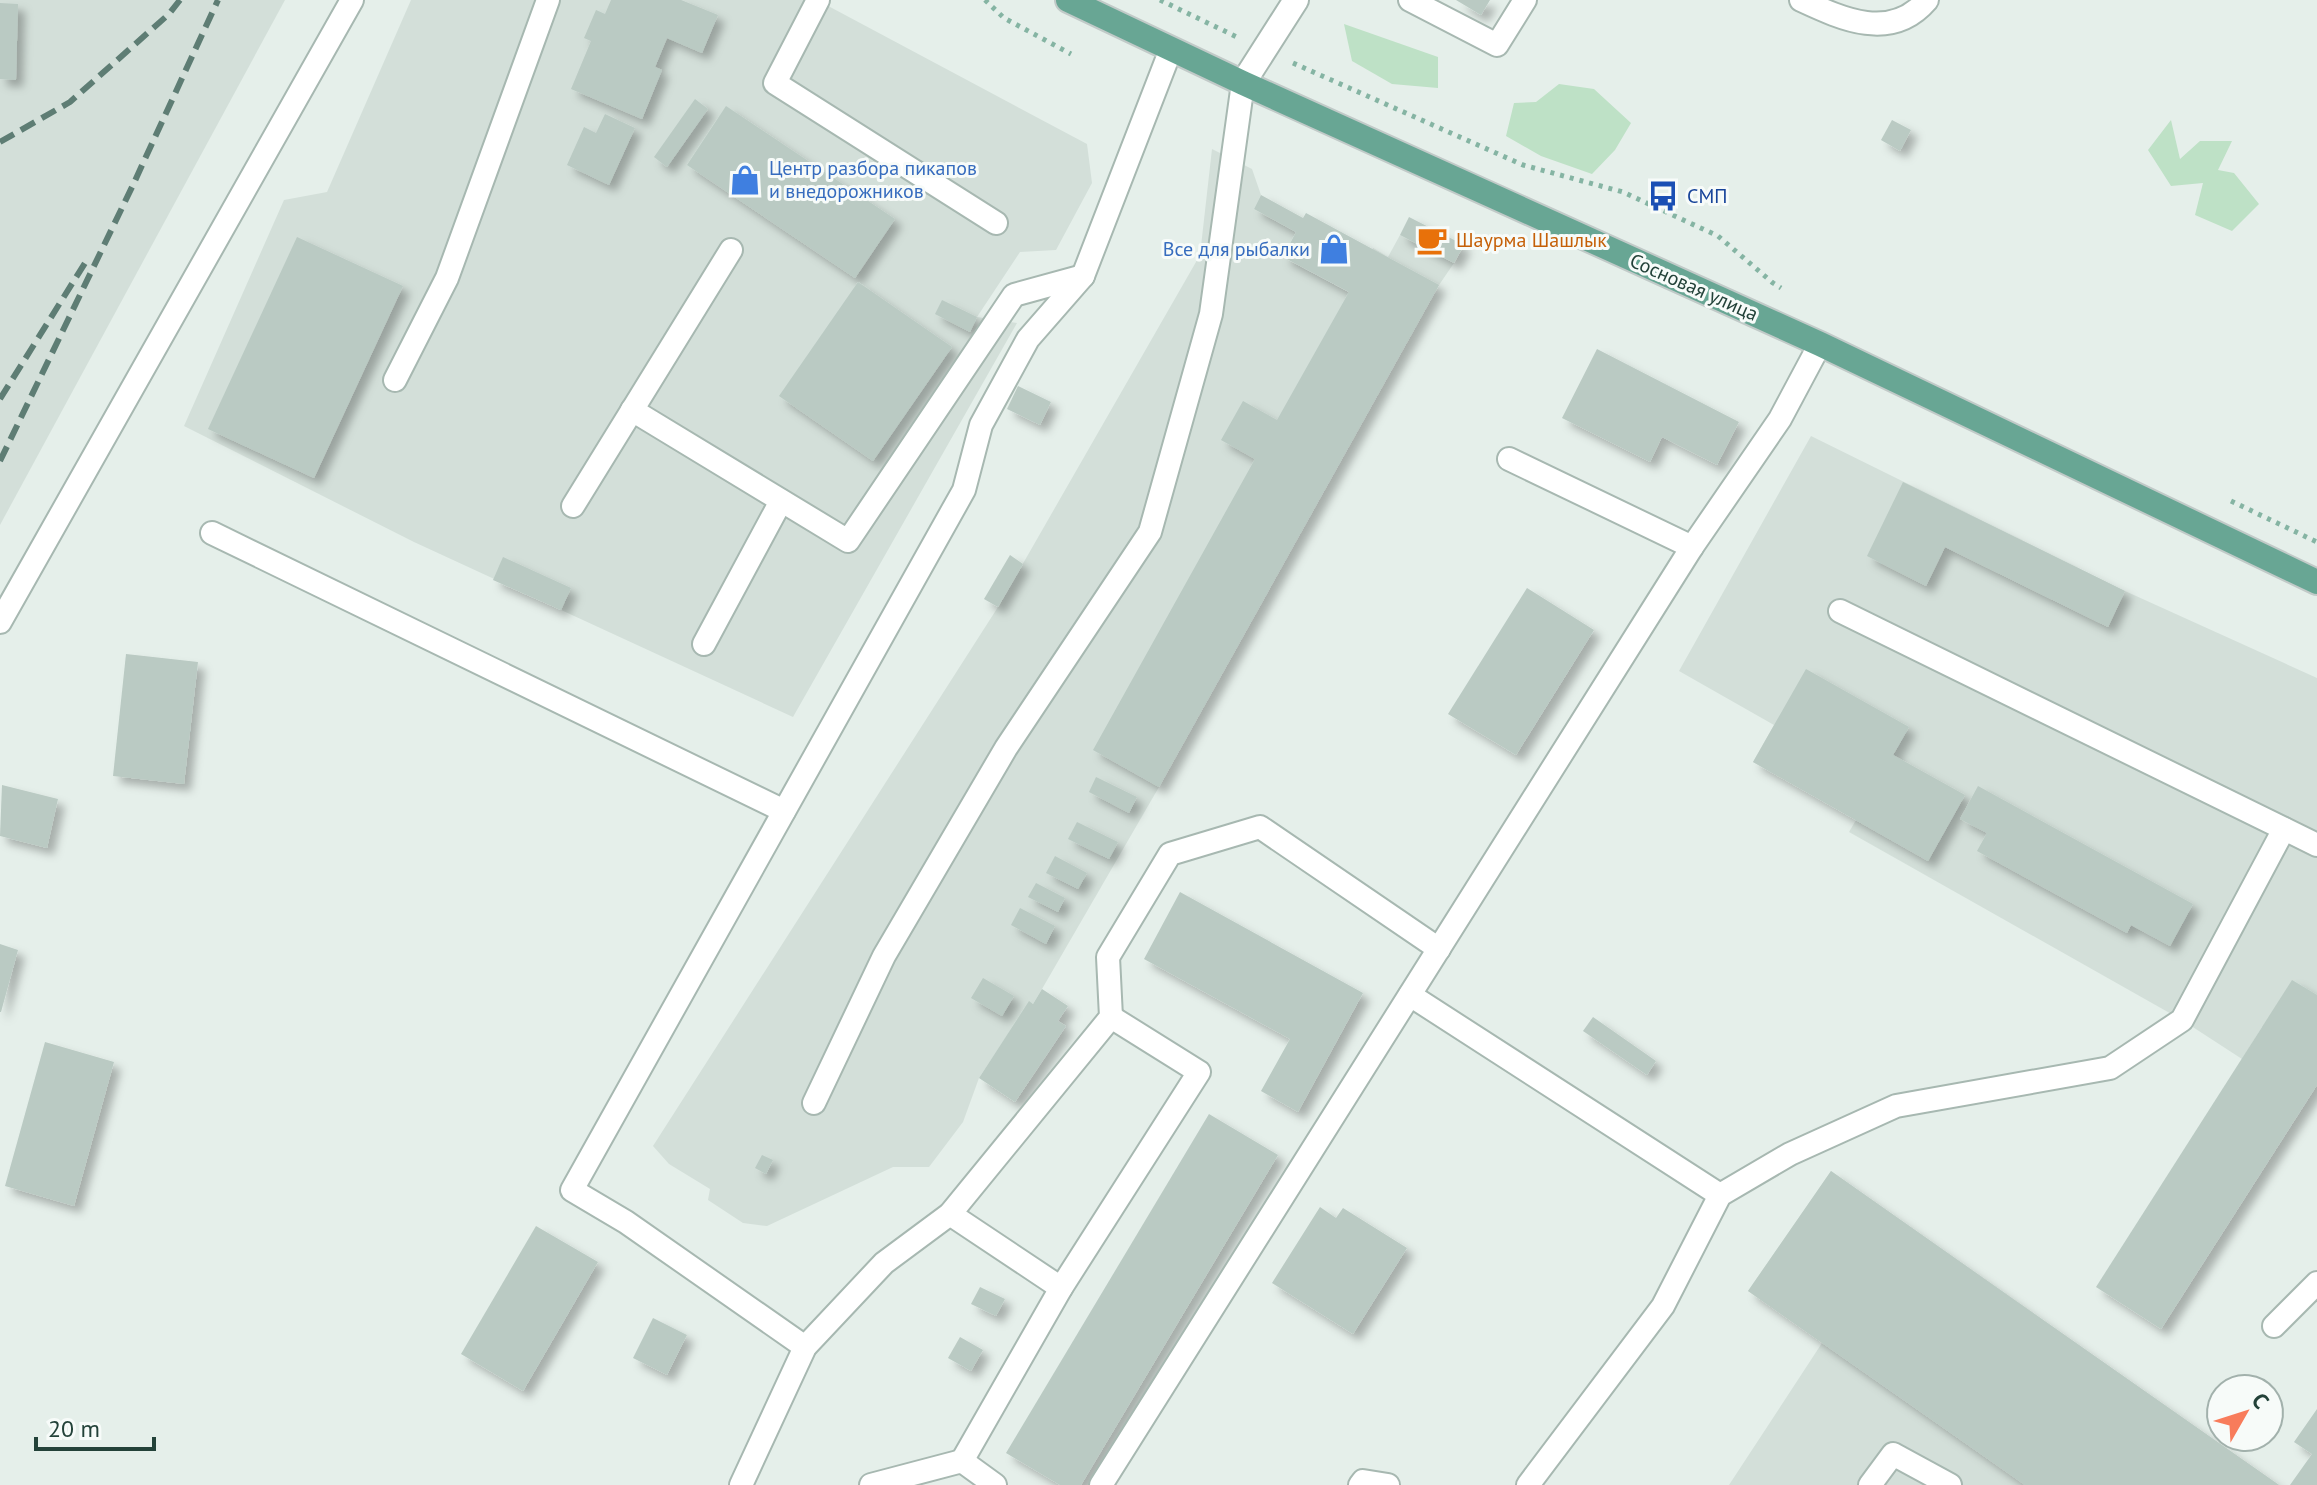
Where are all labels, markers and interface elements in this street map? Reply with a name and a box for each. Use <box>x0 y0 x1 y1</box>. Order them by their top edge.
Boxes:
place label: Центр разбора пикапов и внедорожников <box>769 155 977 204</box>
shop icon: Центр разбора пикапов и внедорожников <box>728 163 762 197</box>
bus stop icon: СМП <box>1646 179 1680 213</box>
place label: СМП <box>1687 183 1727 209</box>
cafe icon: Шаурма Шашлык <box>1415 223 1449 257</box>
place label: Шаурма Шашлык <box>1456 227 1607 253</box>
shop icon: Все для рыбалки <box>1317 232 1351 266</box>
place label: Все для рыбалки <box>1163 236 1310 262</box>
street label: Сосновая улица <box>1626 247 1762 327</box>
north arrow <box>2205 1373 2285 1453</box>
text: С <box>2246 1387 2275 1414</box>
scale bar <box>36 1401 154 1451</box>
text: 20 m <box>48 1413 100 1444</box>

